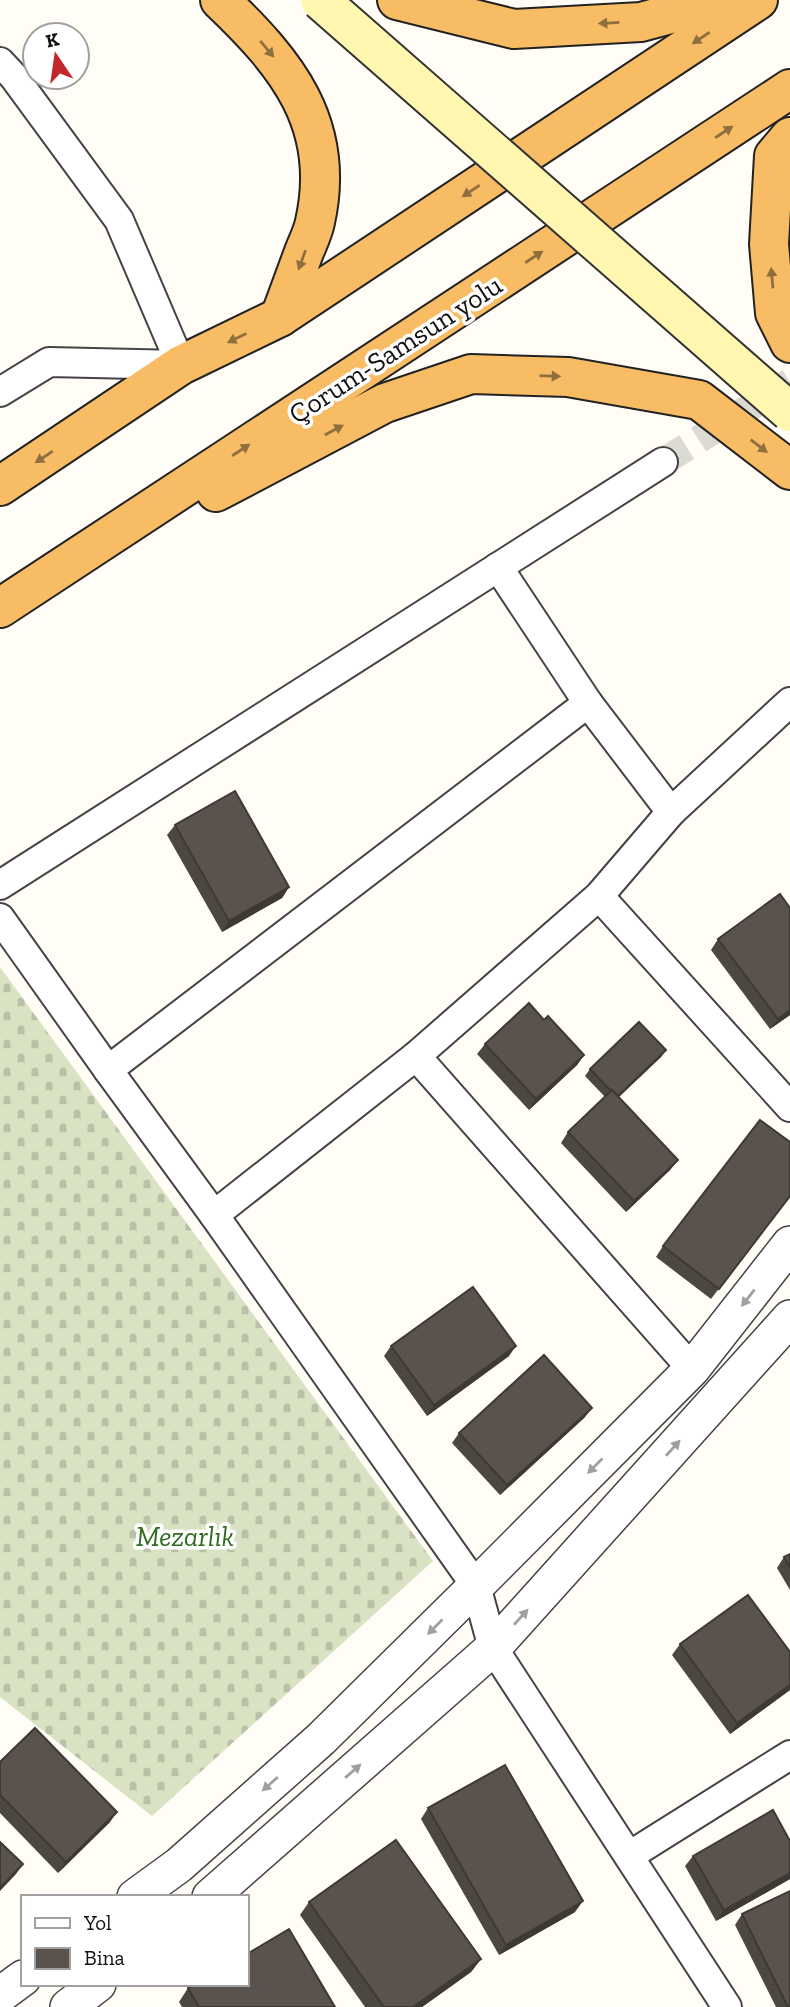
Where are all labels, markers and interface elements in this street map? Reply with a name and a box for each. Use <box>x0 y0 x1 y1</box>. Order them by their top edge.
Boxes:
one-way arrow <box>598 18 620 29</box>
north arrow <box>21 21 91 91</box>
text: K <box>43 27 61 53</box>
one-way arrow <box>692 31 710 45</box>
one-way arrow <box>259 41 274 58</box>
one-way arrow <box>714 126 734 139</box>
one-way arrow <box>461 184 480 197</box>
one-way arrow <box>296 249 307 270</box>
one-way arrow <box>524 251 544 264</box>
one-way arrow <box>766 267 777 289</box>
street label: Çorum-Samsun yolu <box>283 268 508 431</box>
one-way arrow <box>227 332 247 344</box>
one-way arrow <box>539 371 561 382</box>
one-way arrow <box>324 425 344 436</box>
one-way arrow <box>750 439 768 454</box>
one-way arrow <box>232 443 251 456</box>
one-way arrow <box>34 450 53 463</box>
one-way arrow <box>740 1288 755 1306</box>
one-way arrow <box>665 1439 681 1457</box>
one-way arrow <box>588 1457 604 1474</box>
park label: Mezarlık <box>136 1520 234 1553</box>
one-way arrow <box>513 1608 529 1626</box>
one-way arrow <box>426 1618 443 1635</box>
one-way arrow <box>344 1763 362 1779</box>
one-way arrow <box>261 1776 279 1792</box>
legend <box>21 1895 248 1986</box>
text: Yol <box>83 1910 112 1935</box>
text: Bina <box>84 1945 125 1970</box>

